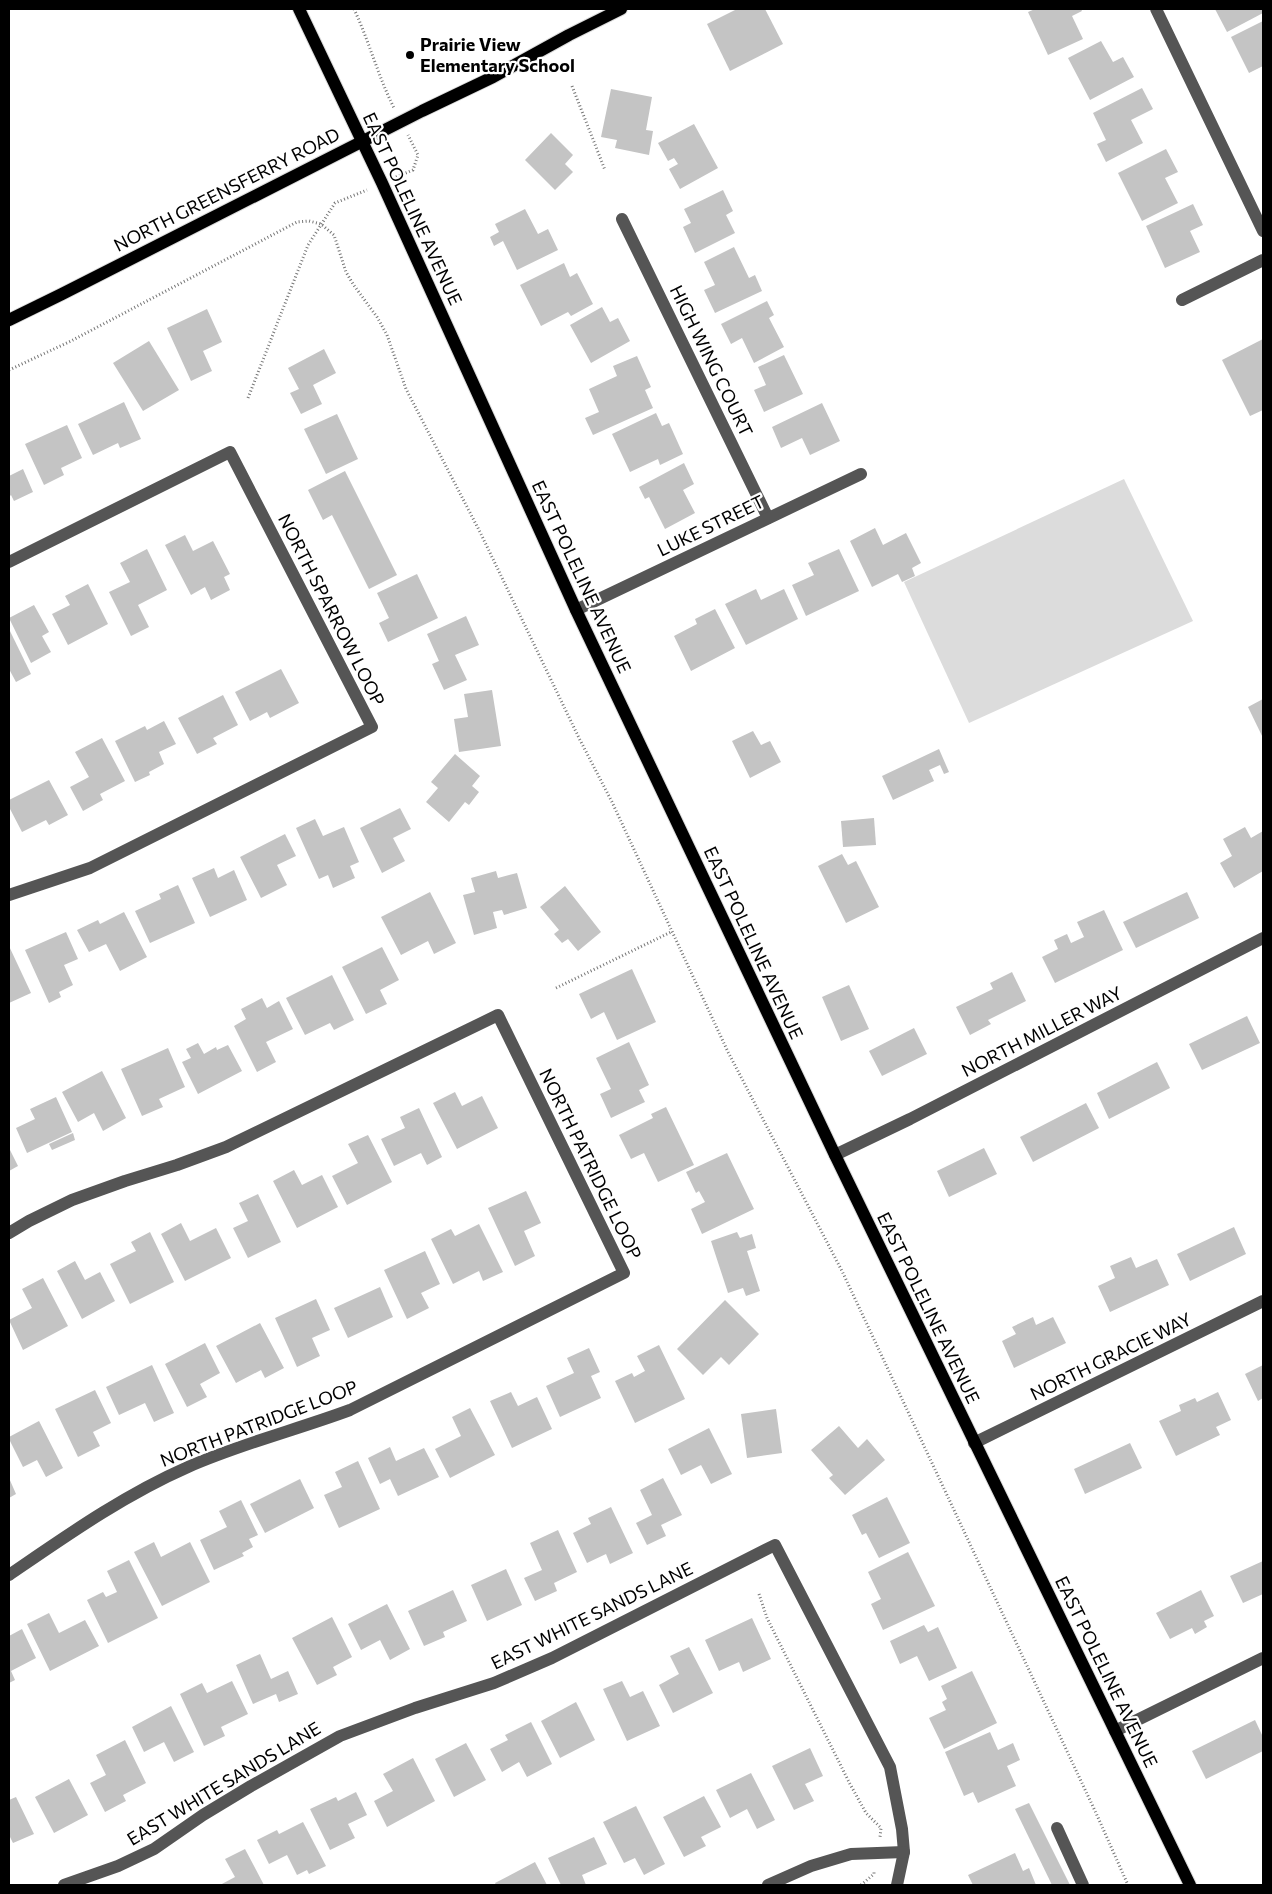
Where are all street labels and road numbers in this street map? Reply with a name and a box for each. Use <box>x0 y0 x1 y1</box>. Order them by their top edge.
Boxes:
street label: EAST POLELINE AVENUE <box>359 109 467 308</box>
street label: NORTH GREENSFERRY ROAD <box>110 122 343 256</box>
street label: HIGH WING COURT <box>666 281 758 440</box>
street label: EAST POLELINE AVENUE <box>528 477 636 676</box>
street label: LUKE STREET <box>653 490 768 560</box>
street label: NORTH SPARROW LOOP <box>274 510 390 709</box>
street label: EAST POLELINE AVENUE <box>700 843 808 1042</box>
street label: NORTH MILLER WAY <box>958 981 1126 1081</box>
street label: NORTH PATRIDGE LOOP <box>535 1065 647 1263</box>
street label: EAST POLELINE AVENUE <box>873 1208 985 1407</box>
street label: NORTH GRACIE WAY <box>1026 1307 1195 1405</box>
street label: NORTH PATRIDGE LOOP <box>157 1375 360 1471</box>
street label: EAST WHITE SANDS LANE <box>487 1557 696 1674</box>
street label: EAST POLELINE AVENUE <box>1051 1572 1163 1771</box>
street label: EAST WHITE SANDS LANE <box>123 1717 324 1850</box>

